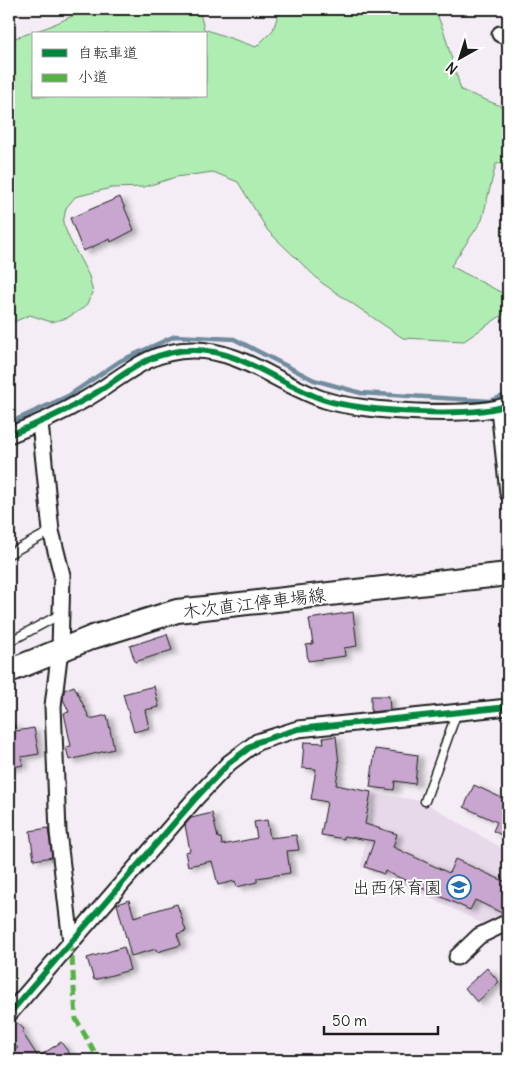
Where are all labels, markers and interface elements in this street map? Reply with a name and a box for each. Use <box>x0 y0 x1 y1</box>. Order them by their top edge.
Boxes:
legend <box>32 32 208 98</box>
north arrow <box>434 32 484 82</box>
text: 自転車道 <box>78 43 138 62</box>
text: N <box>442 58 461 78</box>
text: 小道 <box>78 67 108 86</box>
street label: 木次直江停車場線 <box>181 583 327 623</box>
school or university icon: 出西保育園 <box>446 874 472 900</box>
place label: 出西保育園 <box>352 876 442 899</box>
scale bar <box>324 1004 438 1036</box>
text: 50 m <box>332 1011 367 1030</box>

